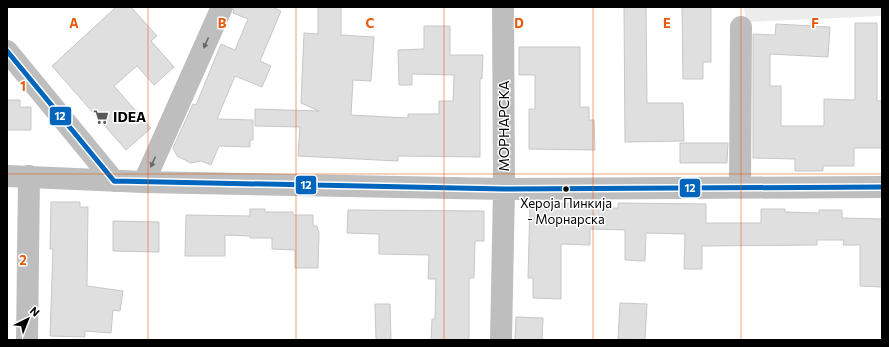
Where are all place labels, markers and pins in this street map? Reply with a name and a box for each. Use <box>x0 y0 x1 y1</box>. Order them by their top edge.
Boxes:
supermarket icon: IDEA <box>92 108 110 126</box>
place label: IDEA <box>113 108 146 125</box>
marker: Хероја Пинкија - Морнарска <box>561 184 571 194</box>
place label: Хероја Пинкија - Морнарска <box>520 195 612 227</box>

